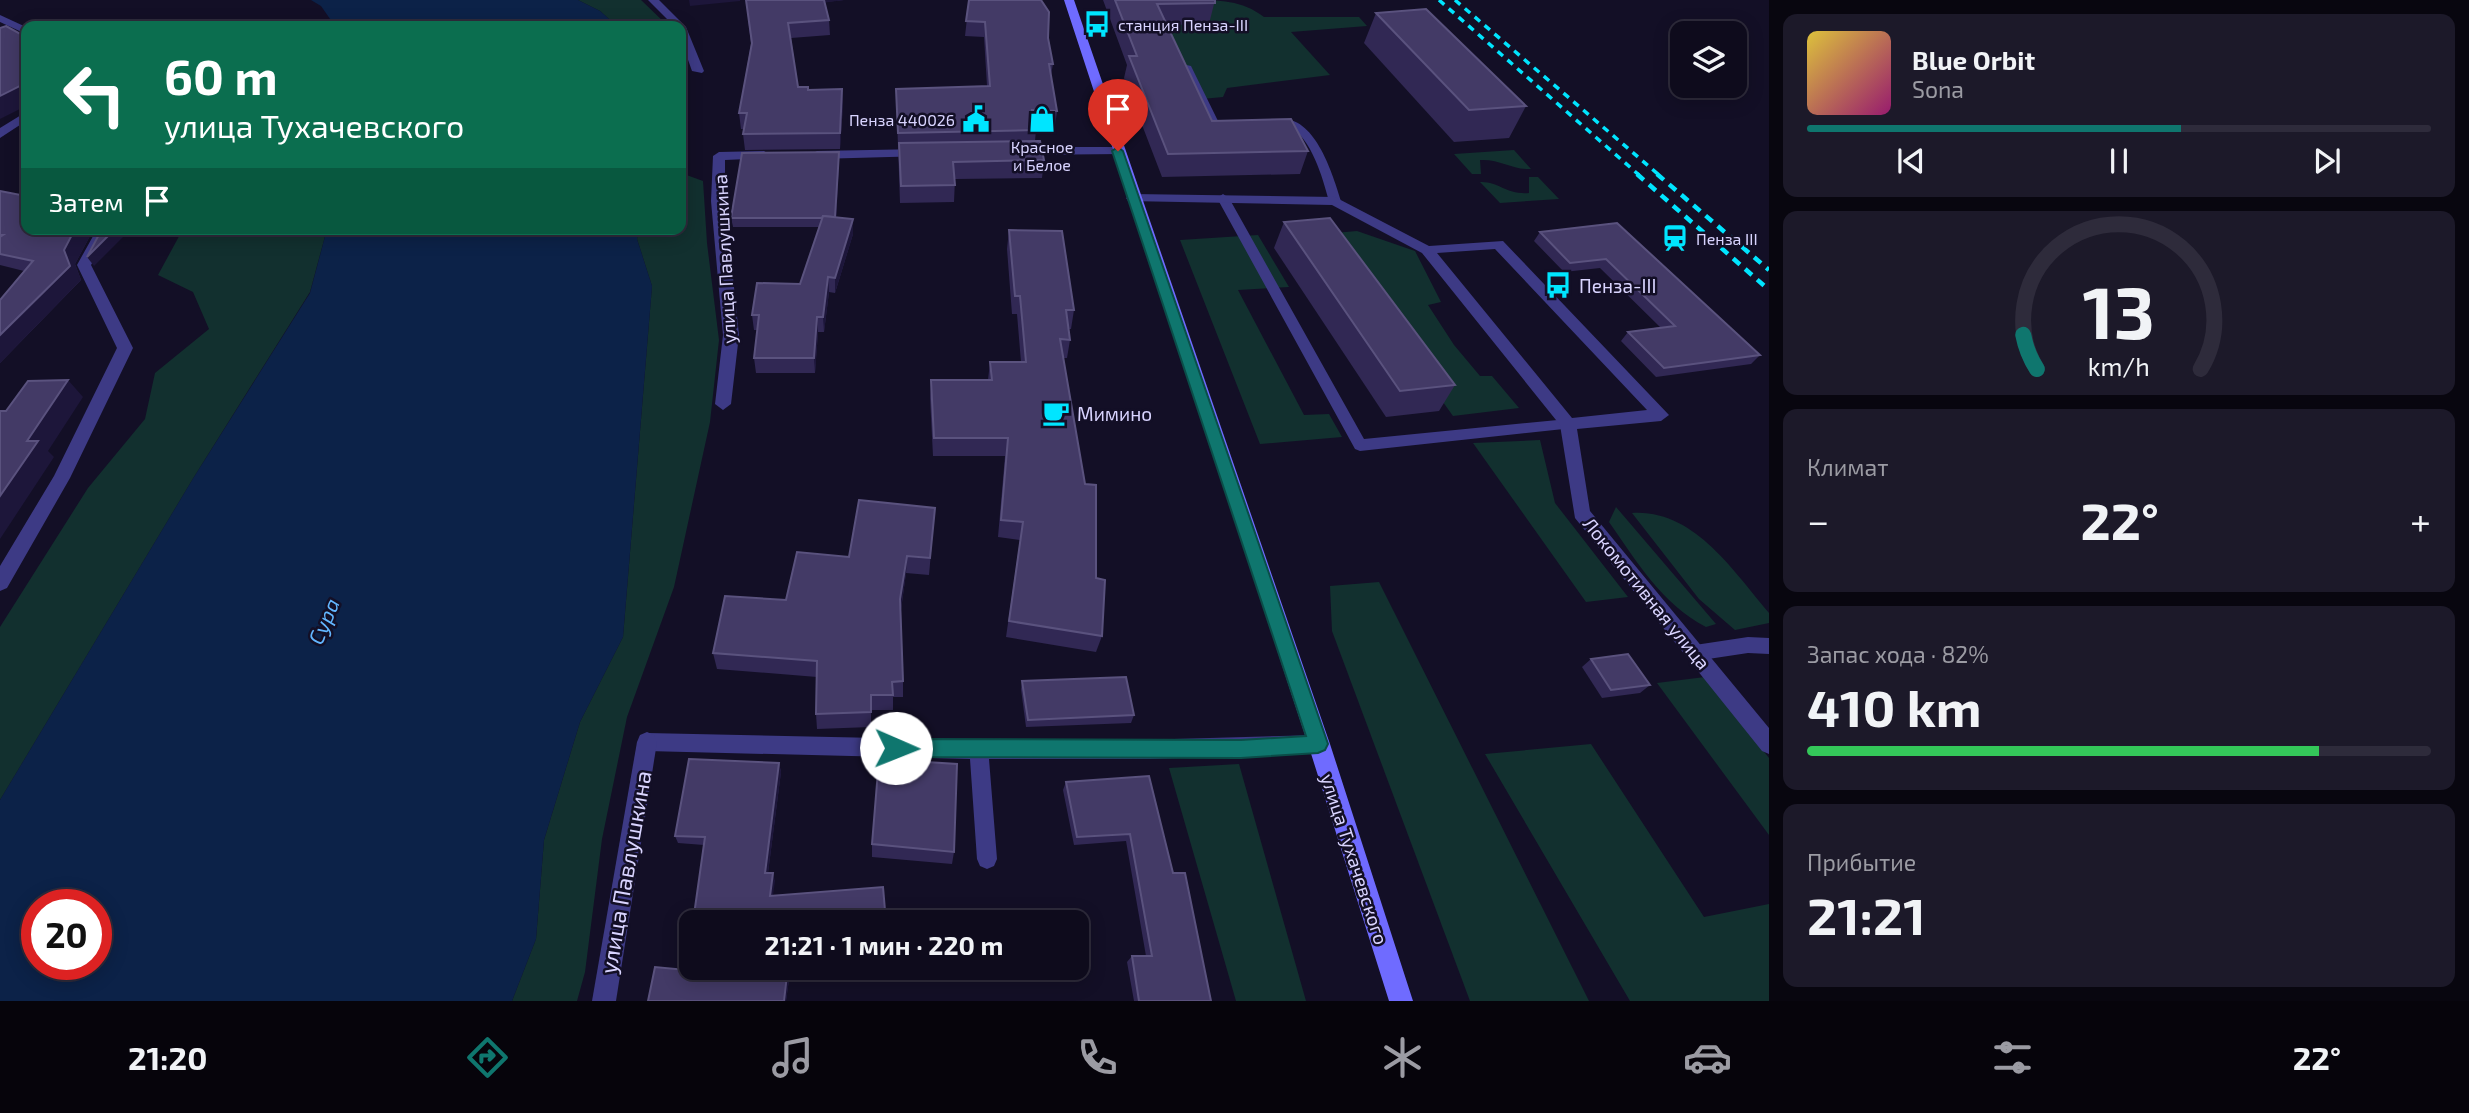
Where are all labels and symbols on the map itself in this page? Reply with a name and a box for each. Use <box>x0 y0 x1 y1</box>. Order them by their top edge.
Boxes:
bus stop icon: станция Пенза-III <box>1082 9 1112 39</box>
place label: станция Пенза-III <box>1118 15 1248 34</box>
pin <box>1088 79 1148 151</box>
public building icon: Пенза 440026 <box>961 104 991 134</box>
shop icon: Красное и Белое <box>1027 104 1057 134</box>
place label: Пенза 440026 <box>849 110 955 129</box>
place label: Красное и Белое <box>1011 137 1073 174</box>
street label: улица Павлушкина <box>708 173 741 344</box>
station icon: Пенза III <box>1660 223 1690 253</box>
place label: Пенза III <box>1696 229 1758 248</box>
bus stop icon: Пенза-III <box>1543 270 1573 300</box>
place label: Пенза-III <box>1579 274 1656 297</box>
cafe icon: Мимино <box>1041 398 1071 428</box>
place label: Мимино <box>1077 402 1152 425</box>
street label: Локомотивная улица <box>1578 512 1715 674</box>
water label: Сура <box>302 594 344 648</box>
position arrow <box>859 711 933 785</box>
street label: улица Павлушкина <box>593 768 658 976</box>
street label: улица Тухачевского <box>1316 771 1393 948</box>
speed limit sign: 20 <box>21 889 112 980</box>

